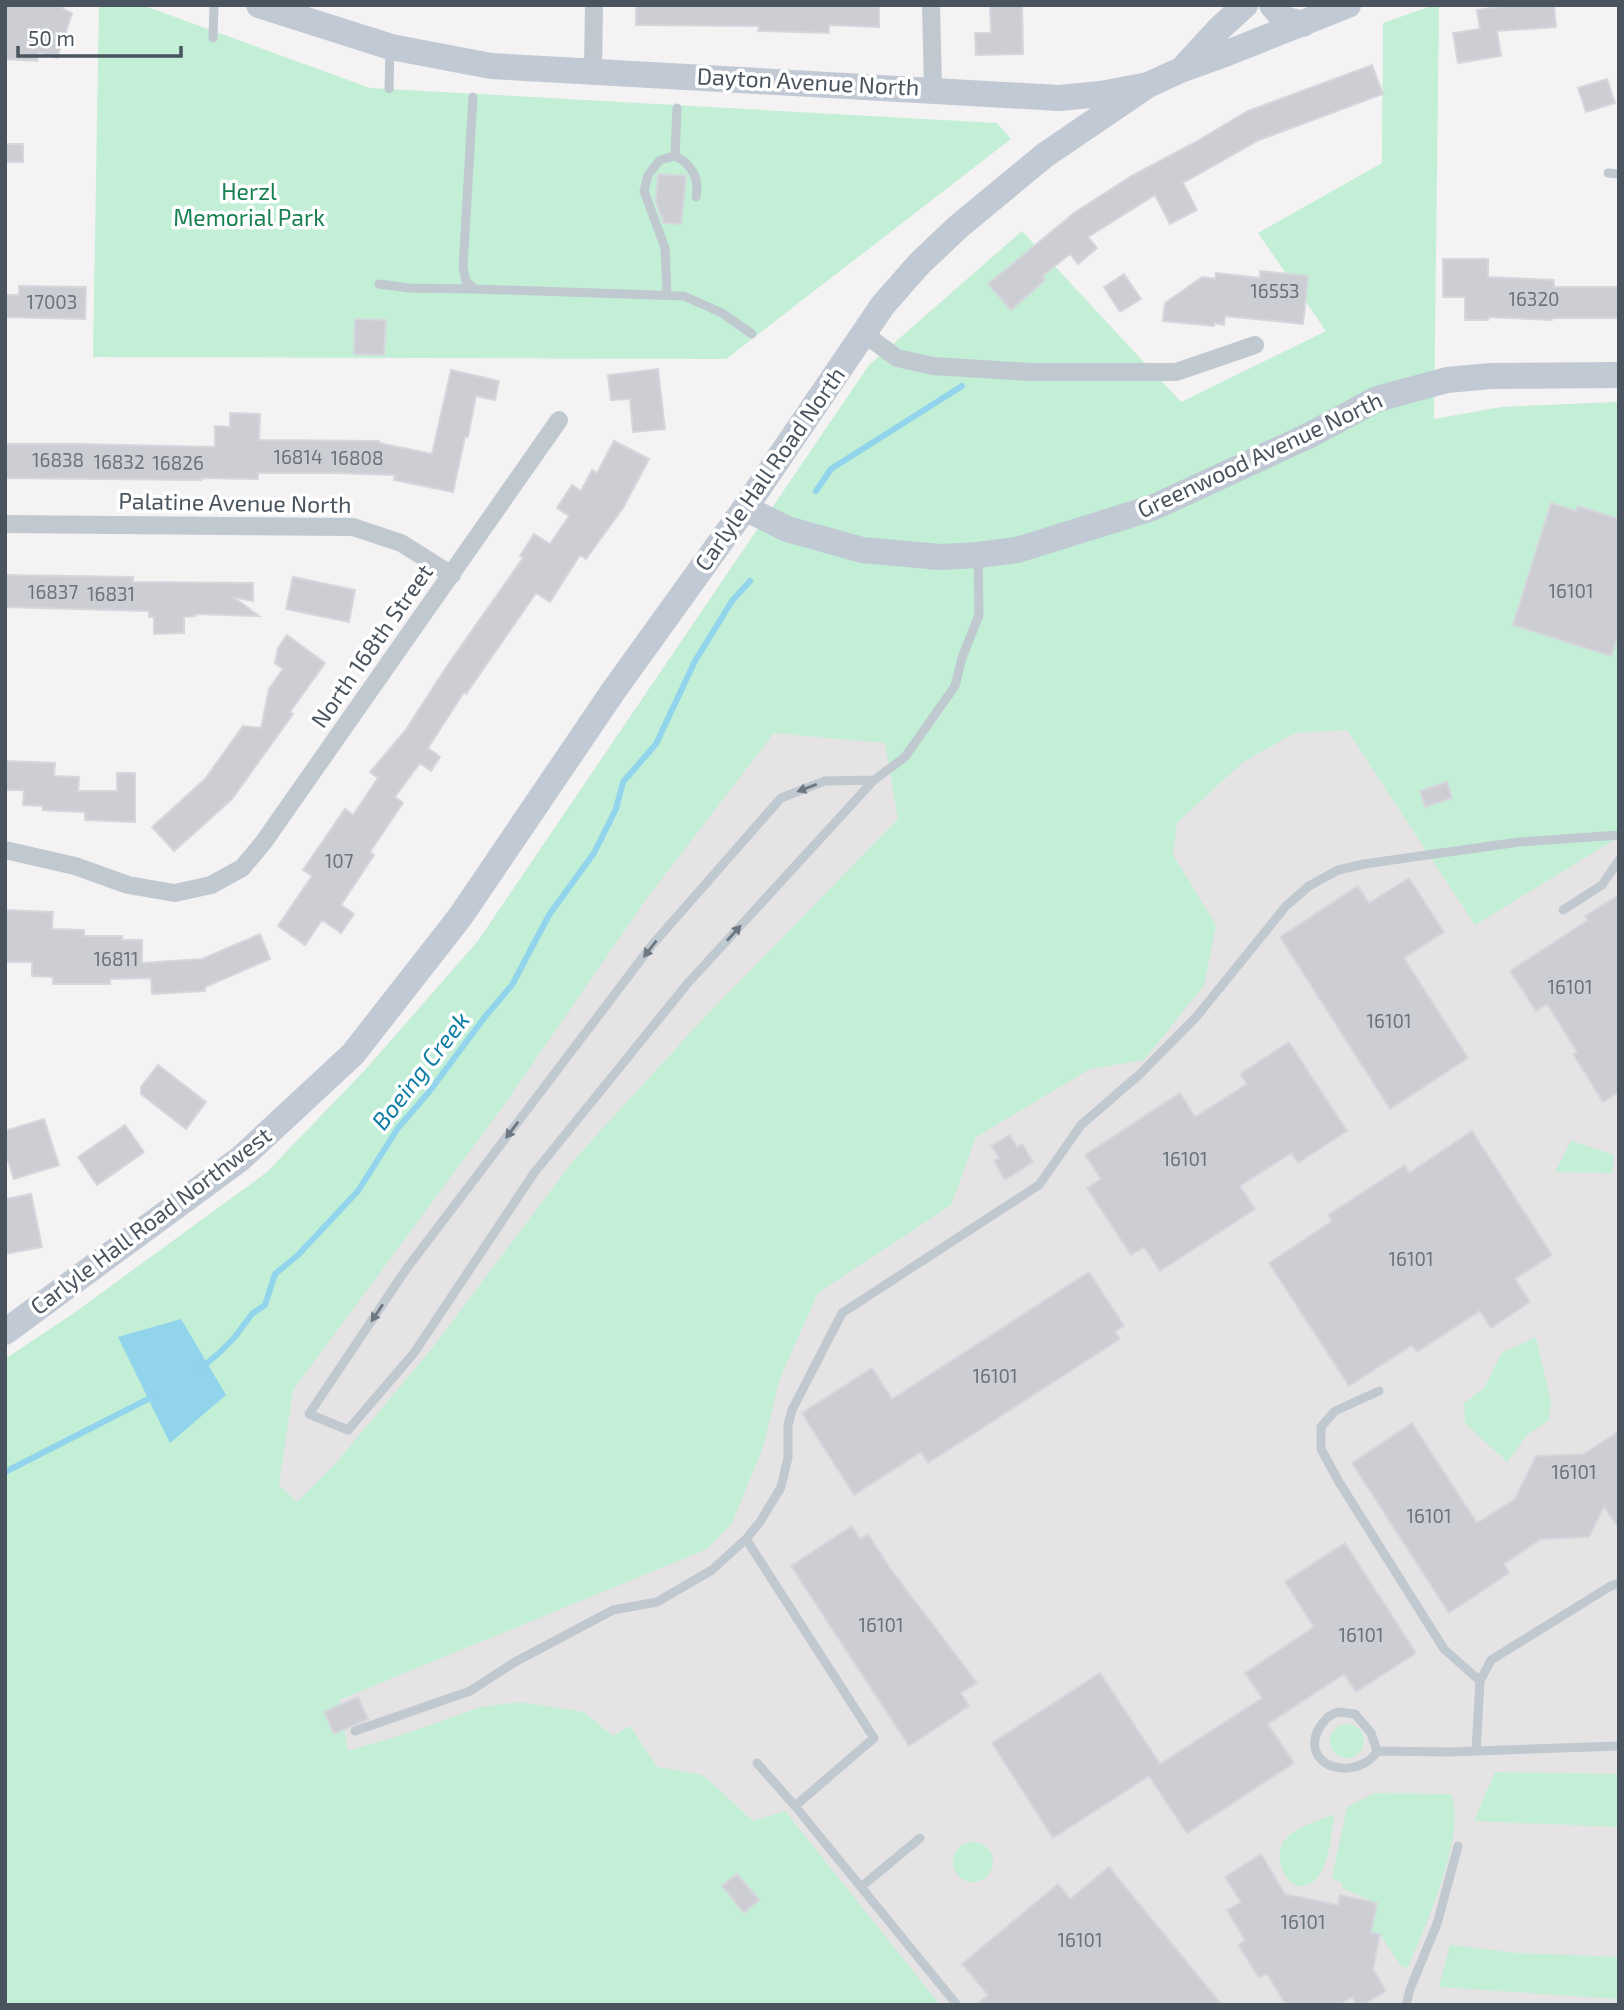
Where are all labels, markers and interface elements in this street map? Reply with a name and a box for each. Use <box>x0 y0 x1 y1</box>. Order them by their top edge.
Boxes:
scale bar <box>18 14 180 58</box>
text: 50 m <box>28 25 75 50</box>
street label: Dayton Avenue North <box>696 61 920 101</box>
park label: Herzl Memorial Park <box>173 177 325 231</box>
house number: 16553 <box>1250 279 1300 302</box>
house number: 16320 <box>1508 287 1560 310</box>
house number: 17003 <box>27 290 77 313</box>
street label: Carlyle Hall Road North <box>688 361 850 576</box>
street label: Greenwood Avenue North <box>1133 385 1387 523</box>
house number: 16814 <box>273 445 323 468</box>
house number: 16808 <box>331 446 383 469</box>
house number: 16838 <box>32 448 84 471</box>
house number: 16832 <box>93 450 145 473</box>
house number: 16826 <box>152 451 204 474</box>
street label: Palatine Avenue North <box>118 486 352 518</box>
street label: North 168th Street <box>304 558 438 733</box>
house number: 16101 <box>1548 579 1594 602</box>
house number: 16837 <box>28 580 78 603</box>
house number: 16831 <box>87 582 135 605</box>
one-way arrow <box>796 783 817 794</box>
house number: 107 <box>325 849 354 872</box>
one-way arrow <box>726 924 742 942</box>
one-way arrow <box>642 939 657 957</box>
house number: 16811 <box>93 947 139 970</box>
house number: 16101 <box>1547 975 1593 998</box>
water label: Boeing Creek <box>365 1005 475 1135</box>
house number: 16101 <box>1366 1009 1412 1032</box>
street label: Carlyle Hall Road Northwest <box>24 1120 277 1320</box>
one-way arrow <box>505 1121 519 1139</box>
house number: 16101 <box>1162 1147 1208 1170</box>
house number: 16101 <box>1388 1247 1434 1270</box>
one-way arrow <box>370 1304 384 1322</box>
house number: 16101 <box>972 1364 1018 1387</box>
house number: 16101 <box>1551 1460 1597 1483</box>
house number: 16101 <box>1406 1504 1452 1527</box>
house number: 16101 <box>858 1613 904 1636</box>
house number: 16101 <box>1338 1623 1384 1646</box>
house number: 16101 <box>1280 1910 1326 1933</box>
house number: 16101 <box>1057 1928 1103 1951</box>

